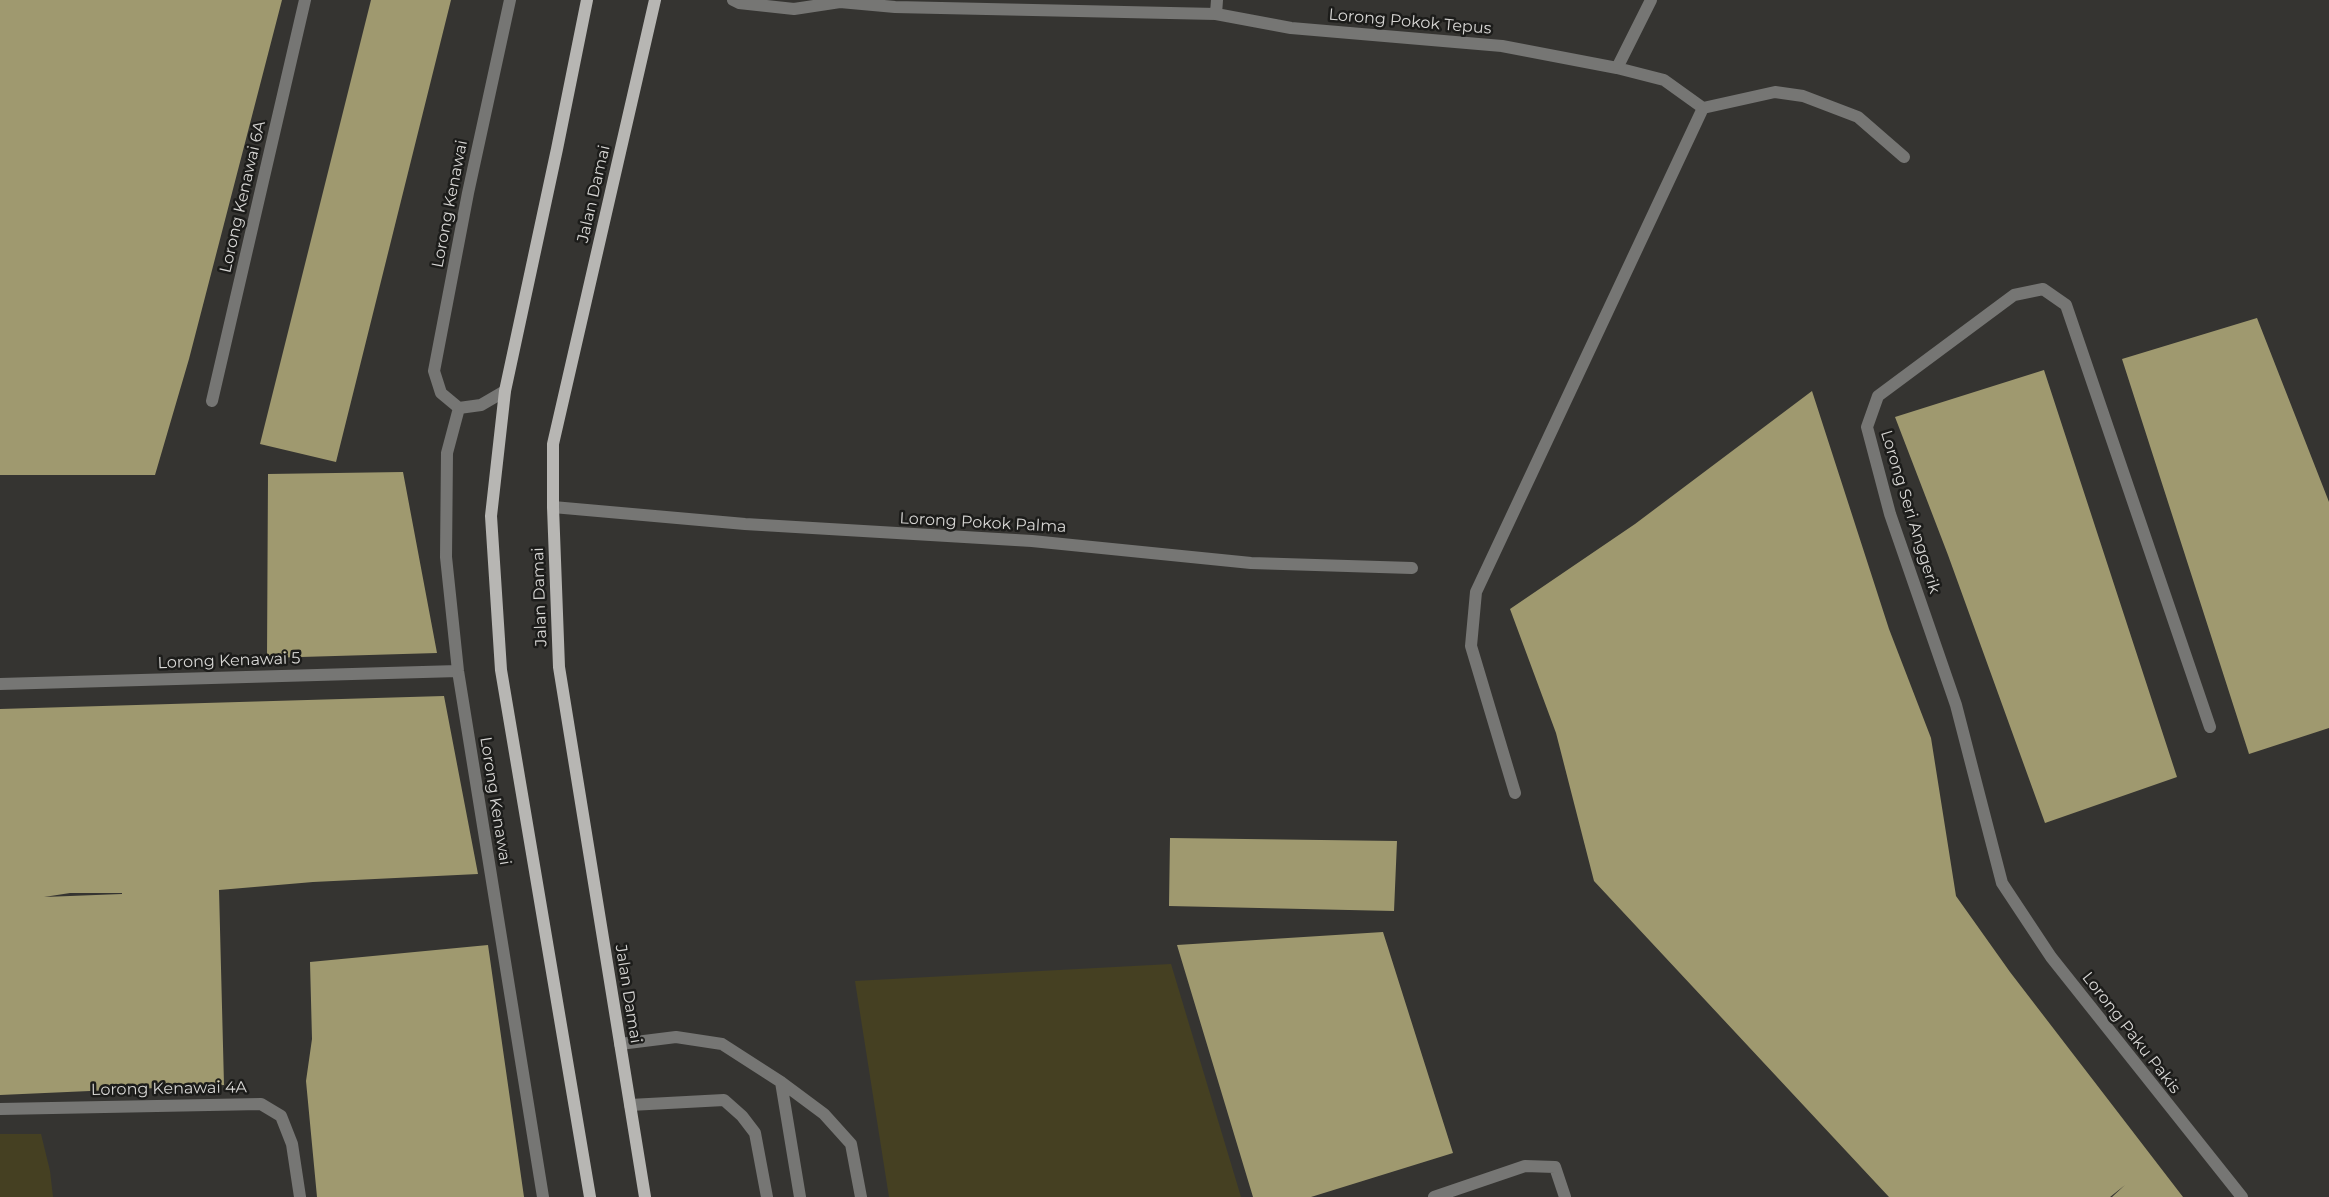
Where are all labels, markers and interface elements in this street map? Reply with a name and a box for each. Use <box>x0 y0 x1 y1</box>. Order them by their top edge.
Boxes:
street label: Lorong Pokok Tepus <box>1328 5 1492 39</box>
street label: Lorong Kenawai 6A <box>216 119 270 275</box>
street label: Lorong Kenawai <box>428 138 472 270</box>
street label: Jalan Damai <box>573 143 615 245</box>
street label: Lorong Seri Anggerik <box>1876 428 1944 596</box>
street label: Lorong Pokok Palma <box>899 509 1067 537</box>
street label: Jalan Damai <box>529 547 551 647</box>
street label: Lorong Kenawai 5 <box>157 649 301 673</box>
street label: Lorong Kenawai <box>475 735 515 867</box>
street label: Jalan Damai <box>611 943 645 1045</box>
street label: Lorong Paku Pakis <box>2078 968 2184 1098</box>
street label: Lorong Kenawai 4A <box>91 1078 247 1100</box>

